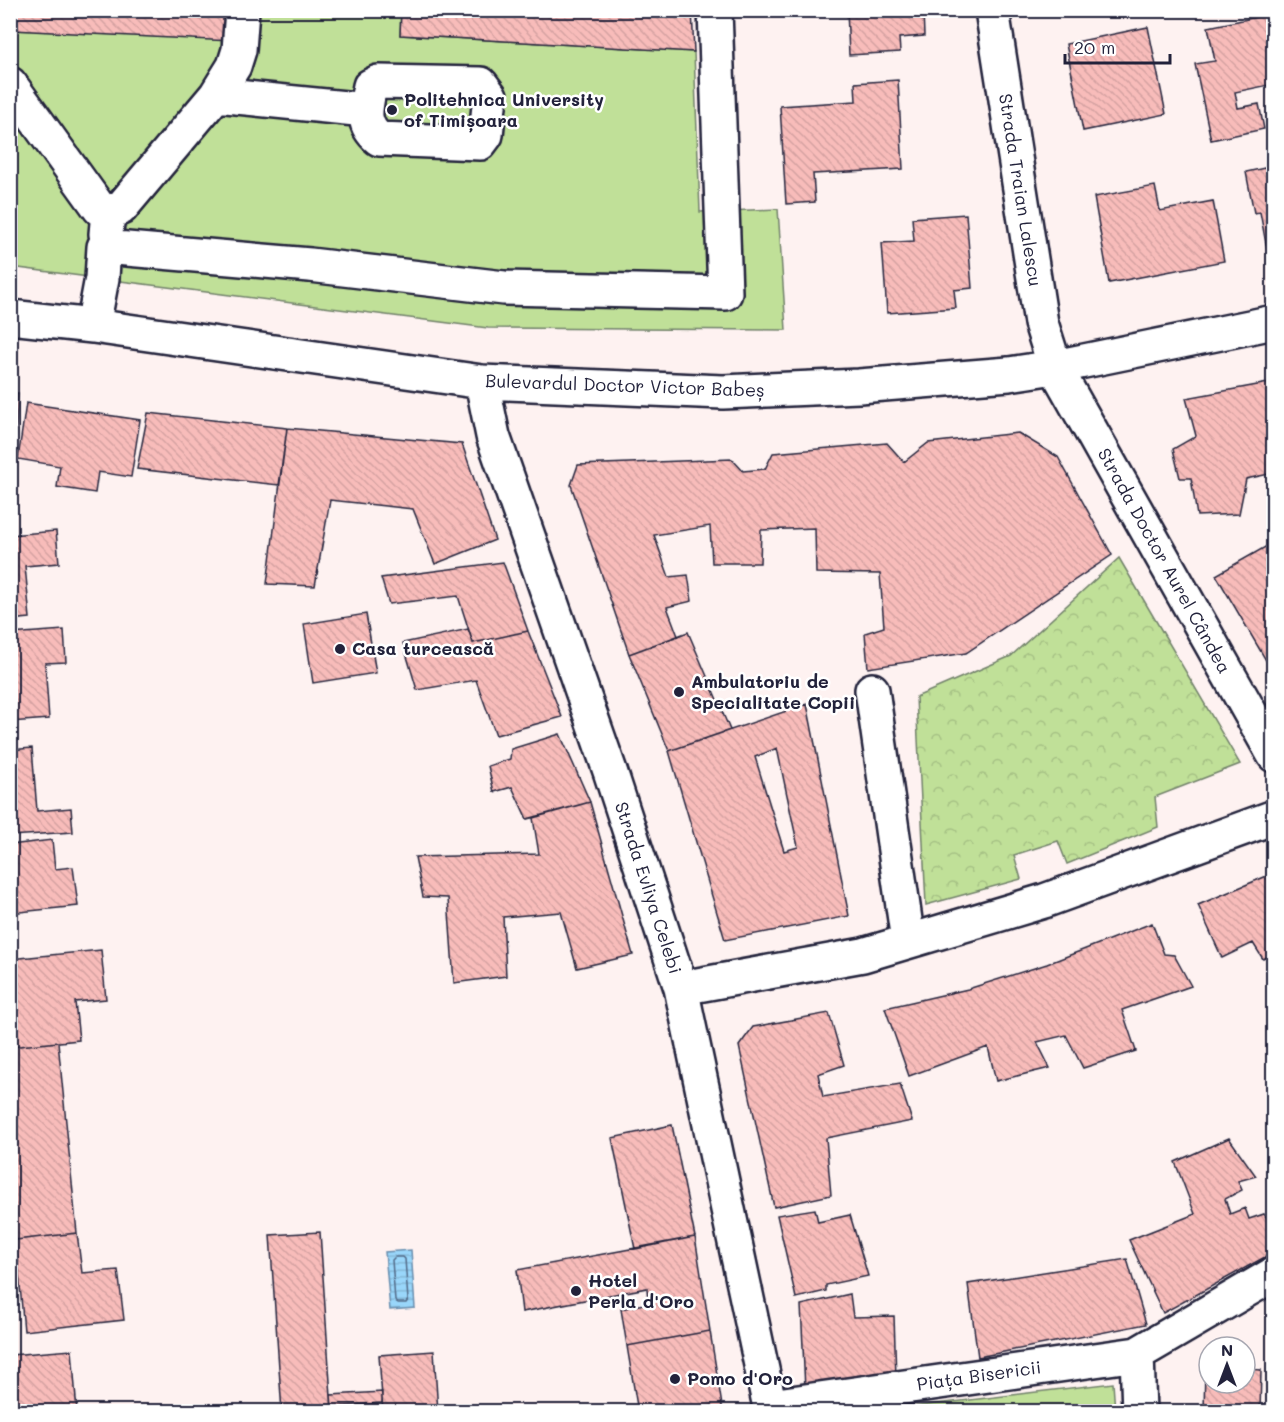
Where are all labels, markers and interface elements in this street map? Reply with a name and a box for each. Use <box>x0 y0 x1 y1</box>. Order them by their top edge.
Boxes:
scale bar <box>1065 27 1170 65</box>
text: 20 m <box>1074 35 1115 59</box>
place label: Politehnica University of Timișoara <box>404 87 604 133</box>
street label: Strada Traian Lalescu <box>994 92 1048 288</box>
marker: Politehnica University of Timișoara <box>385 103 399 117</box>
street label: Bulevardul Doctor Victor Babeș <box>485 368 765 402</box>
street label: Strada Doctor Aurel Cândea <box>1093 443 1237 678</box>
place label: Casa turcească <box>352 636 494 660</box>
marker: Casa turcească <box>333 642 347 656</box>
place label: Ambulatoriu de Specialitate Copii <box>691 669 855 714</box>
marker: Ambulatoriu de Specialitate Copii <box>672 685 686 699</box>
street label: Strada Evliya Celebi <box>610 799 688 977</box>
place label: Hotel Perla d'Oro <box>588 1268 694 1313</box>
marker: Hotel Perla d'Oro <box>569 1284 583 1298</box>
north arrow <box>1197 1335 1257 1395</box>
text: N <box>1221 1339 1233 1360</box>
street label: Piața Bisericii <box>915 1354 1043 1396</box>
place label: Pomo d'Oro <box>687 1366 793 1390</box>
marker: Pomo d'Oro <box>668 1372 682 1386</box>

